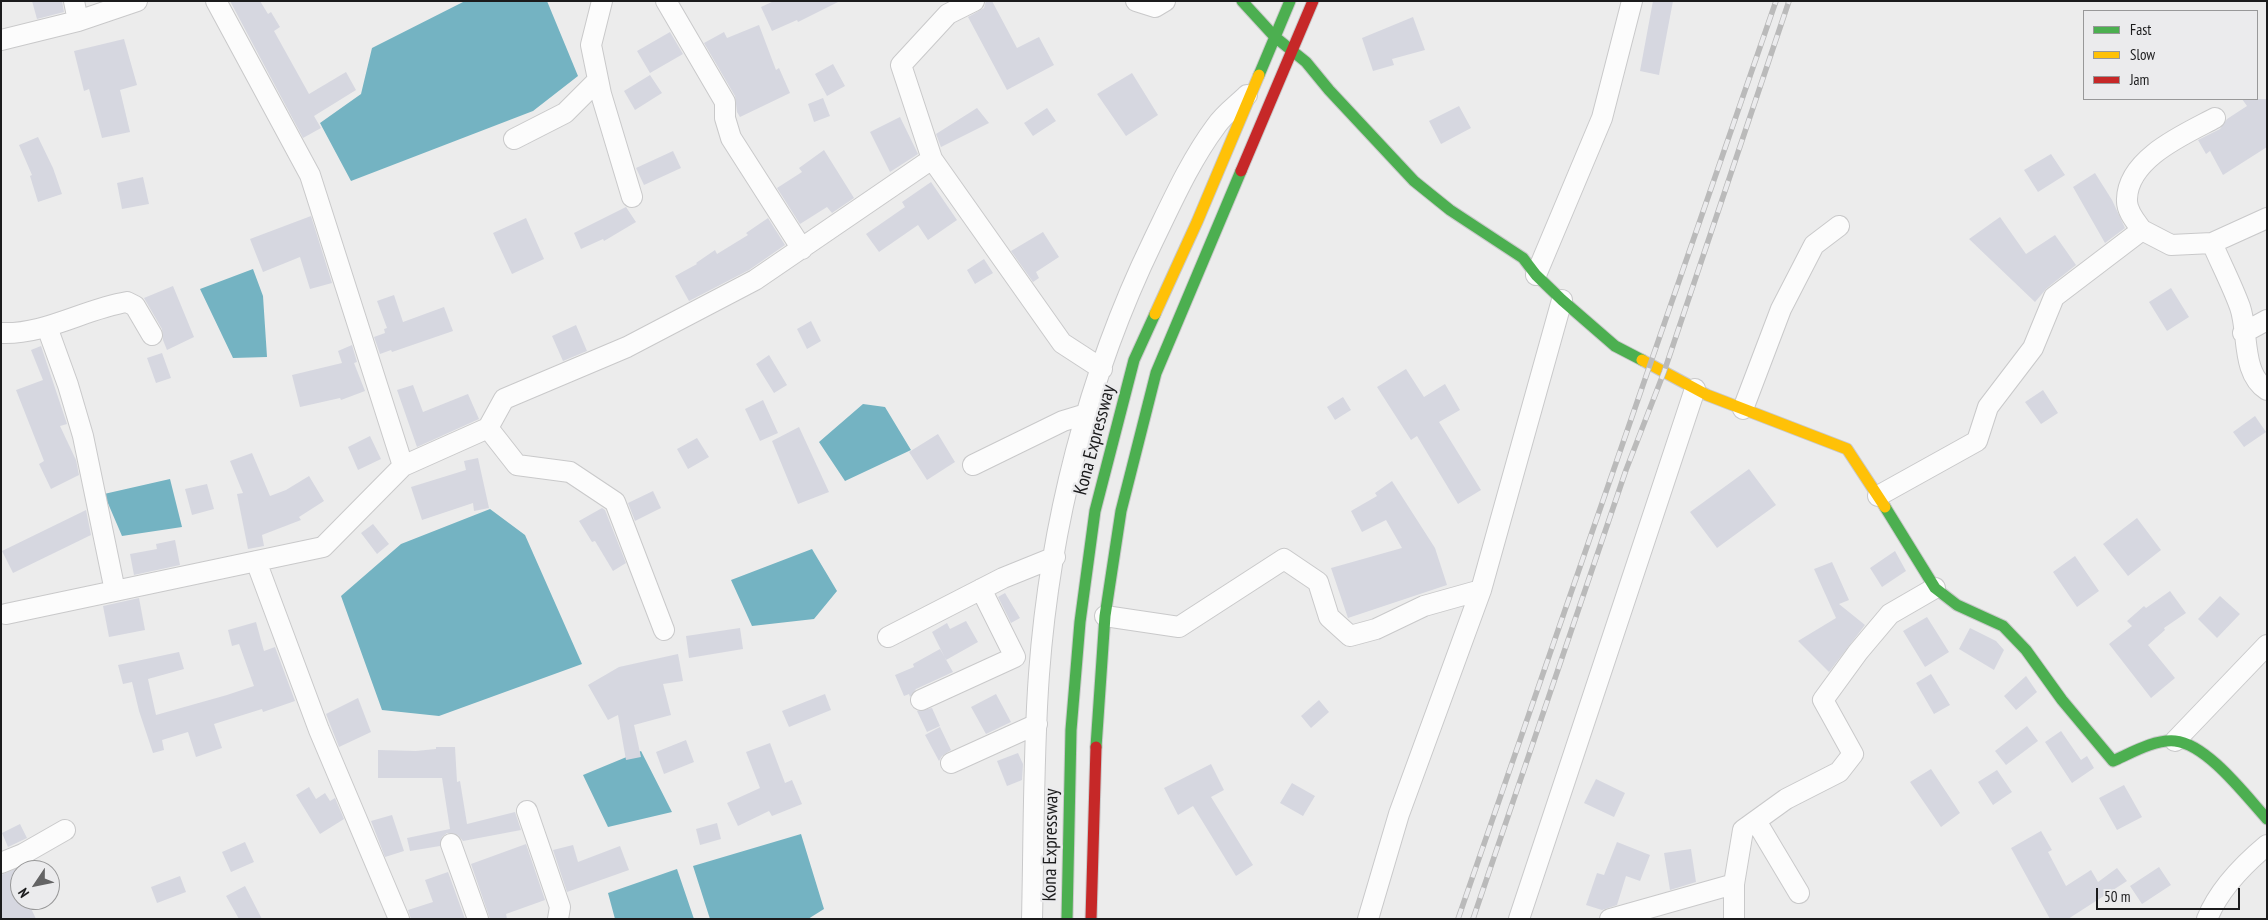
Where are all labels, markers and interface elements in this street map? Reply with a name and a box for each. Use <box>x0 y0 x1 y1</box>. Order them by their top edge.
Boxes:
legend <box>2083 10 2258 100</box>
text: Fast <box>2130 20 2151 39</box>
text: Slow <box>2130 45 2155 64</box>
text: Jam <box>2130 70 2149 89</box>
street label: Kona Expressway <box>1069 383 1121 497</box>
street label: Kona Expressway <box>1039 788 1063 902</box>
north arrow <box>10 860 60 910</box>
scale bar <box>2098 878 2242 910</box>
text: N <box>14 885 33 901</box>
text: 50 m <box>2104 887 2130 906</box>

